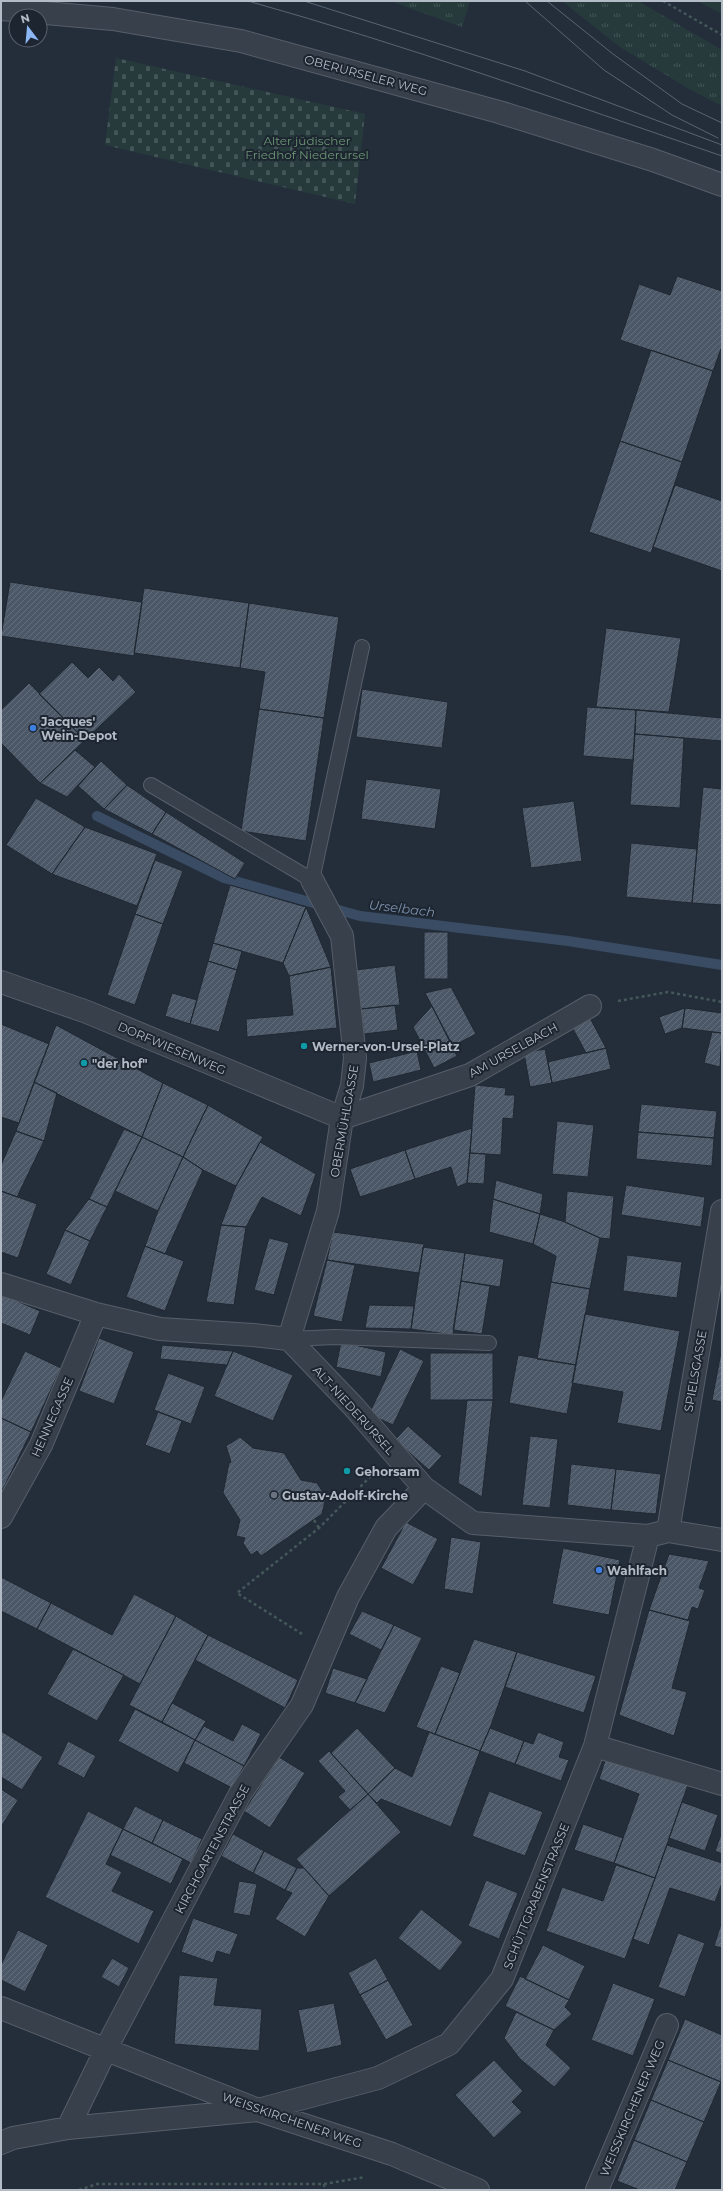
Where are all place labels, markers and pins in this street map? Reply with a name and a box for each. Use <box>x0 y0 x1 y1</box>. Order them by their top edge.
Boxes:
place label: Jacques' Wein-Depot <box>40 714 118 743</box>
marker: Jacques' Wein-Depot <box>28 723 38 733</box>
place label: Werner-von-Ursel-Platz <box>312 1039 460 1054</box>
marker: Werner-von-Ursel-Platz <box>299 1041 309 1051</box>
place label: "der hof" <box>92 1056 148 1071</box>
marker: "der hof" <box>79 1058 89 1068</box>
place label: Gehorsam <box>355 1464 420 1479</box>
marker: Gehorsam <box>342 1466 352 1476</box>
place label: Gustav-Adolf-Kirche <box>282 1488 409 1503</box>
marker: Gustav-Adolf-Kirche <box>269 1490 279 1500</box>
place label: Wahlfach <box>607 1563 667 1578</box>
marker: Wahlfach <box>594 1565 604 1575</box>

